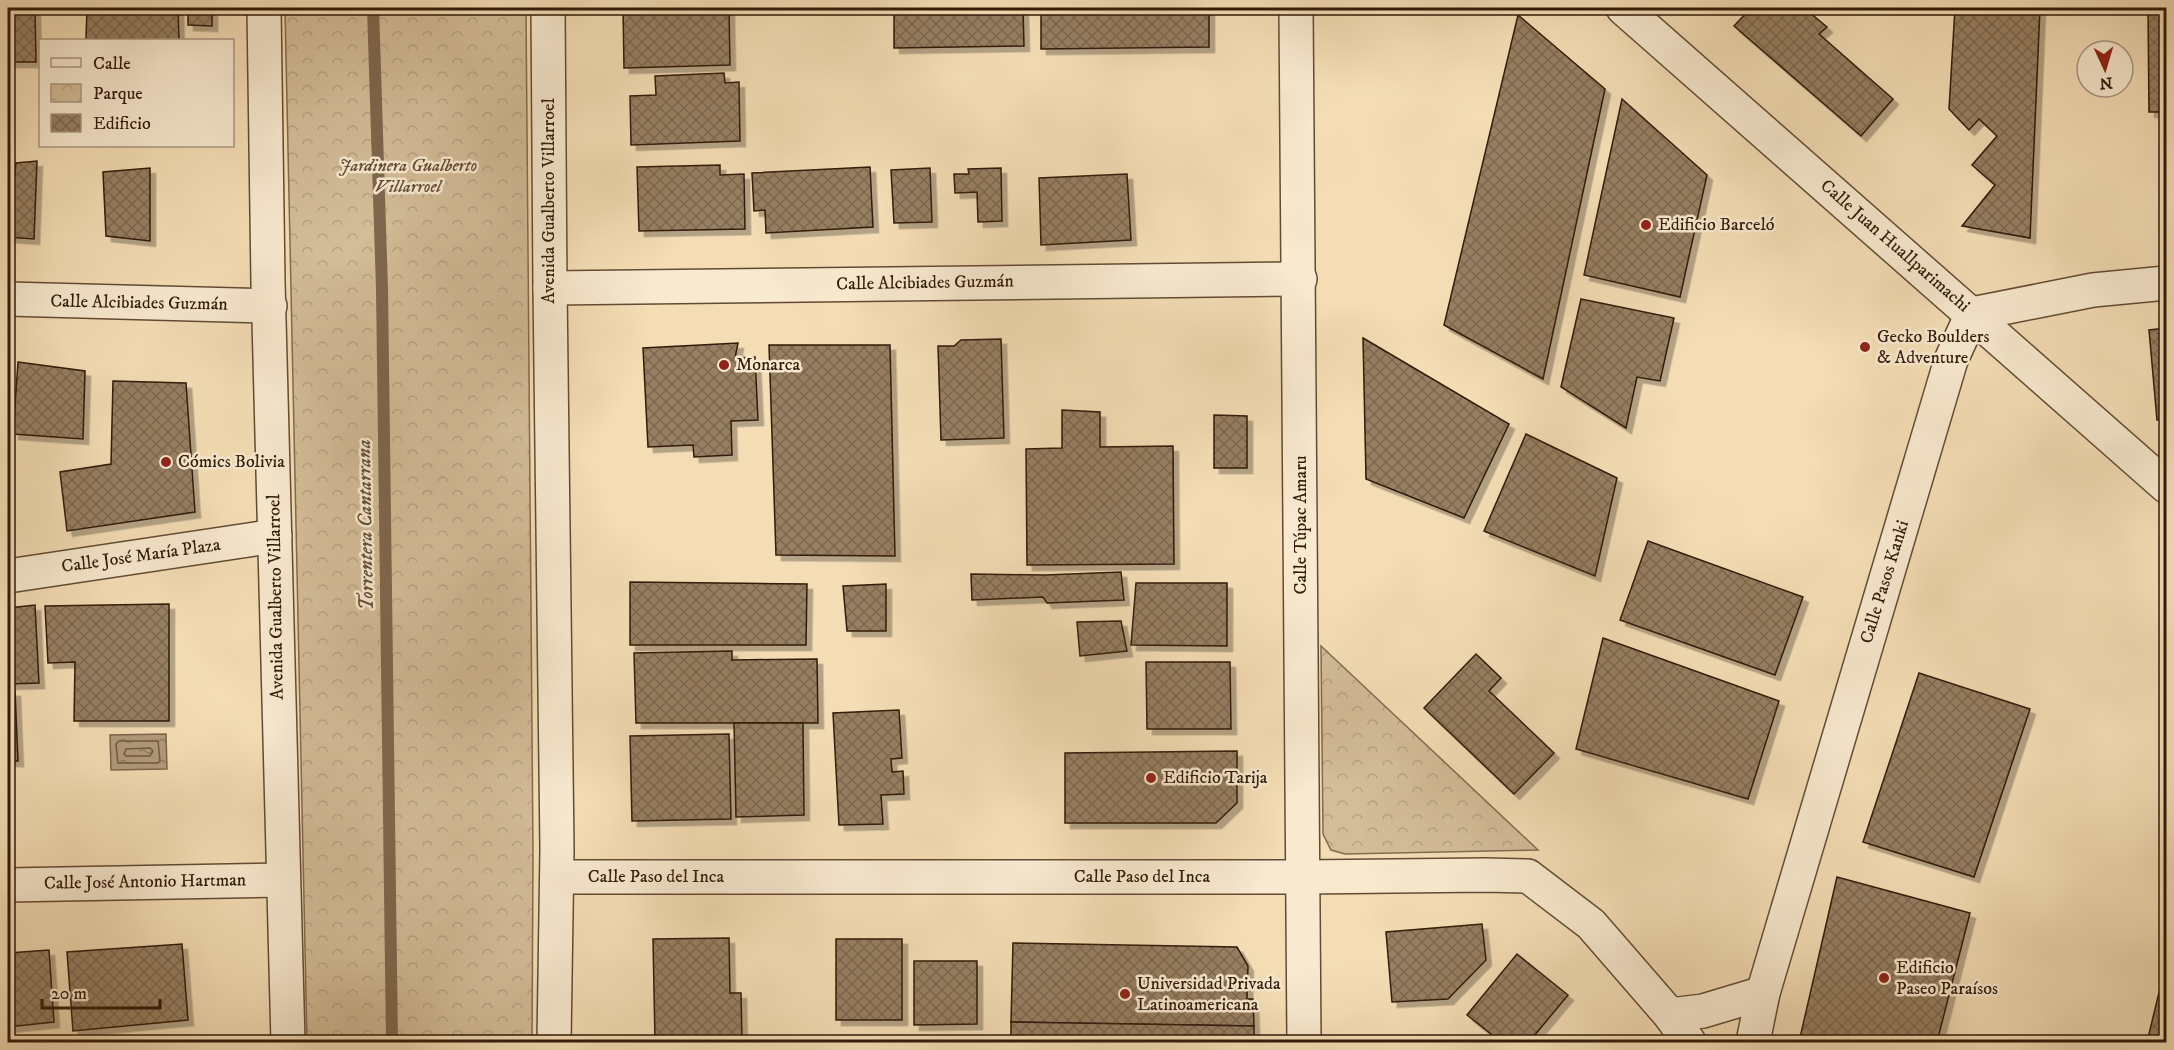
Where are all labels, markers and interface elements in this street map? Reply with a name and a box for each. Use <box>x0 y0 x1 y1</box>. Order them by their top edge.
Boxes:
legend <box>39 39 234 147</box>
north arrow <box>2075 39 2135 99</box>
text: Calle <box>93 53 131 75</box>
text: N <box>2099 73 2113 93</box>
text: Parque <box>93 83 143 105</box>
street label: Avenida Gualberto Villarroel <box>538 98 560 304</box>
text: Edificio <box>93 113 151 135</box>
park label: Jardinera Gualberto Villarroel <box>339 155 477 198</box>
street label: Calle Juan Huallparimachi <box>1816 175 1974 317</box>
place label: Edificio Barceló <box>1658 214 1775 236</box>
marker: Edificio Barceló <box>1639 218 1653 232</box>
street label: Calle Alcibiades Guzmán <box>836 270 1015 296</box>
street label: Calle Alcibiades Guzmán <box>50 290 229 316</box>
place label: Gecko Boulders & Adventure <box>1877 326 1990 369</box>
marker: Gecko Boulders & Adventure <box>1858 340 1872 354</box>
place label: Monarca <box>736 354 800 376</box>
marker: Monarca <box>717 358 731 372</box>
water label: Torrentera Cantarrana <box>352 439 380 611</box>
place label: Cómics Bolivia <box>178 451 285 473</box>
marker: Cómics Bolivia <box>159 455 173 469</box>
street label: Calle Túpac Amaru <box>1290 455 1312 595</box>
street label: Avenida Gualberto Villarroel <box>263 493 289 700</box>
street label: Calle Pasos Kanki <box>1856 518 1914 646</box>
street label: Calle José María Plaza <box>60 534 222 578</box>
place label: Edificio Tarija <box>1163 767 1268 789</box>
marker: Edificio Tarija <box>1144 771 1158 785</box>
street label: Calle Paso del Inca <box>588 866 724 888</box>
street label: Calle Paso del Inca <box>1074 866 1210 888</box>
street label: Calle José Antonio Hartman <box>44 869 247 895</box>
place label: Edificio Paseo Paraísos <box>1896 957 1998 1000</box>
marker: Edificio Paseo Paraísos <box>1877 971 1891 985</box>
scale bar <box>42 972 160 1010</box>
place label: Universidad Privada Latinoamericana <box>1137 973 1281 1016</box>
text: 20 m <box>51 983 87 1005</box>
marker: Universidad Privada Latinoamericana <box>1118 987 1132 1001</box>

